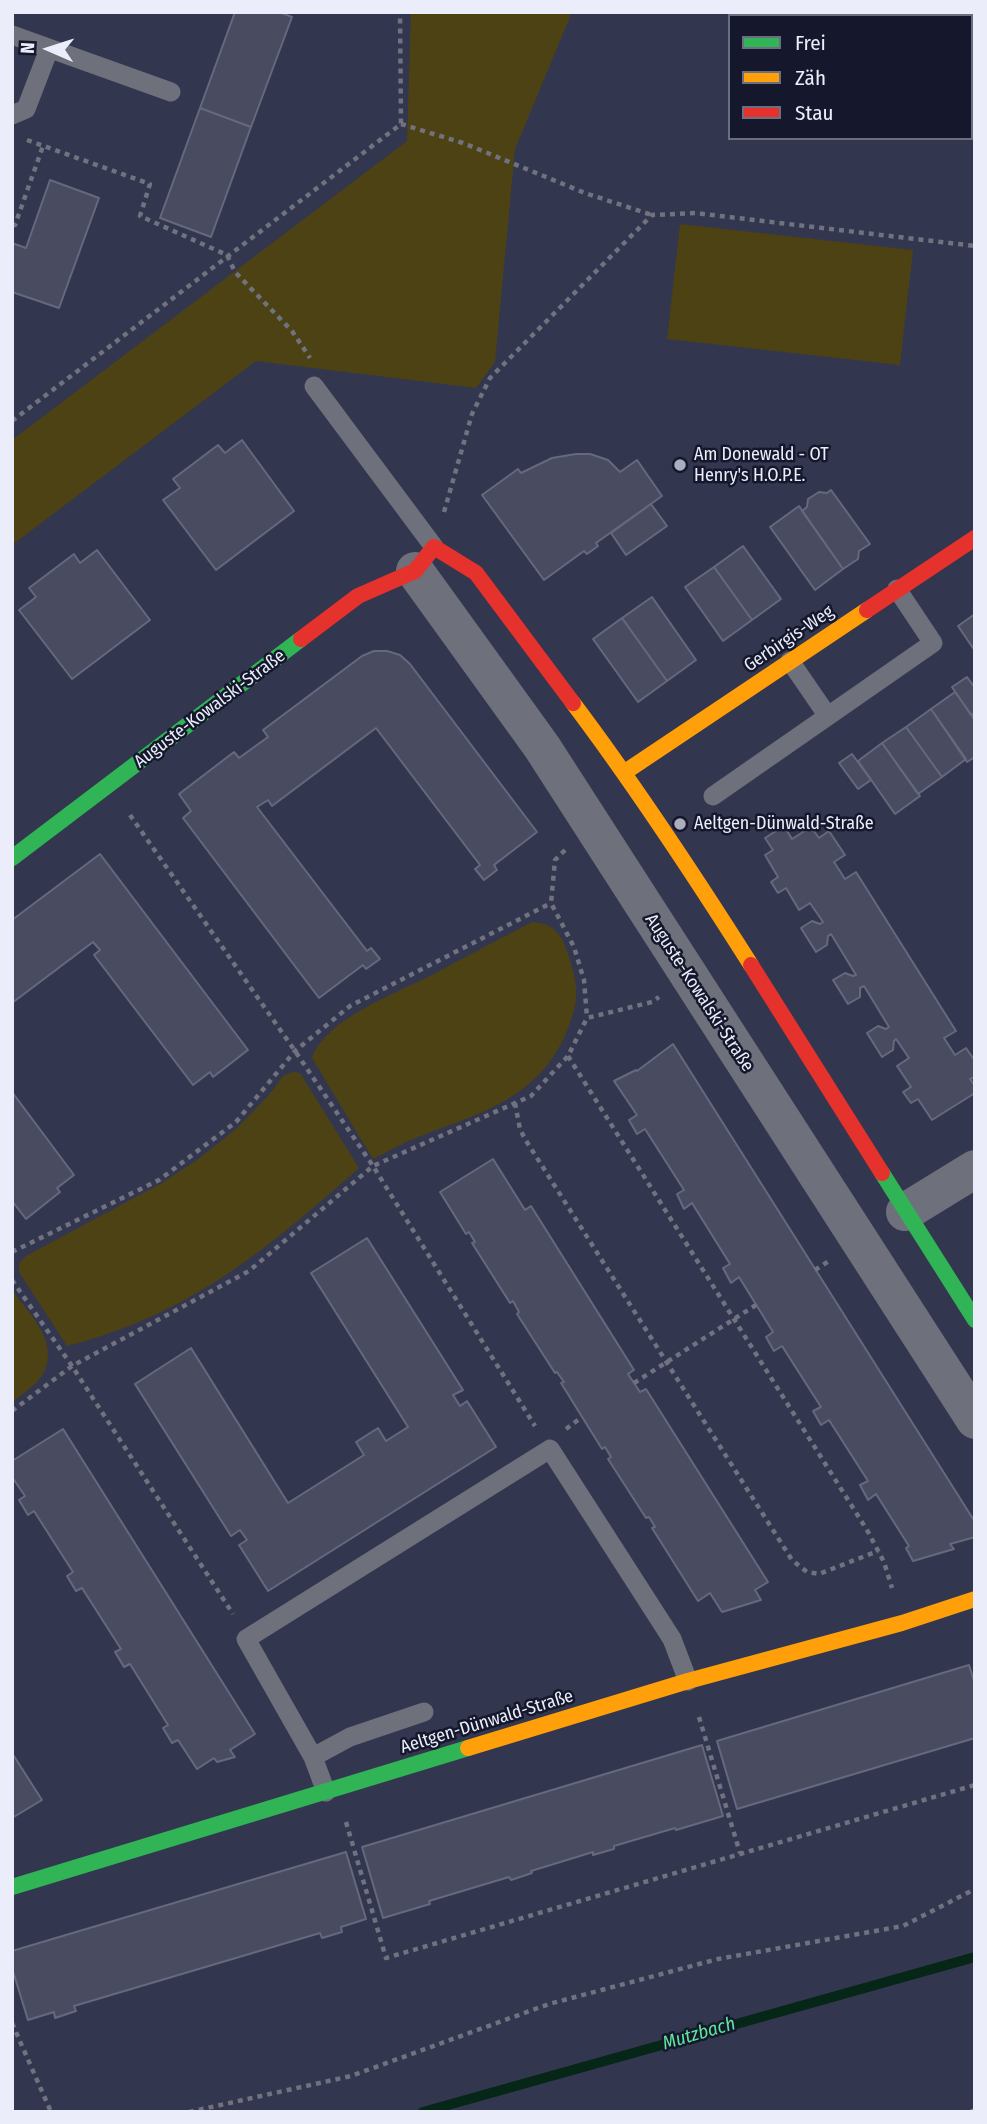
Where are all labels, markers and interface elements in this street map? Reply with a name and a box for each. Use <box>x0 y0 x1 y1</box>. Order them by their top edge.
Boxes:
north arrow <box>14 14 84 84</box>
legend <box>728 14 973 140</box>
text: Frei <box>795 30 826 56</box>
text: N <box>16 42 39 54</box>
text: Zäh <box>795 65 826 91</box>
text: Stau <box>795 100 833 126</box>
place label: Am Donewald - OT Henry's H.O.P.E. <box>694 444 828 486</box>
marker: Am Donewald - OT Henry's H.O.P.E. <box>672 457 688 473</box>
street label: Gerbirgis-Weg <box>740 601 838 677</box>
street label: Auguste-Kowalski-Straße <box>130 645 290 773</box>
place label: Aeltgen-Dünwald-Straße <box>694 813 874 835</box>
marker: Aeltgen-Dünwald-Straße <box>672 816 688 832</box>
street label: Auguste-Kowalski-Straße <box>640 910 758 1076</box>
street label: Aeltgen-Dünwald-Straße <box>398 1685 576 1759</box>
water label: Mutzbach <box>660 2013 738 2055</box>

